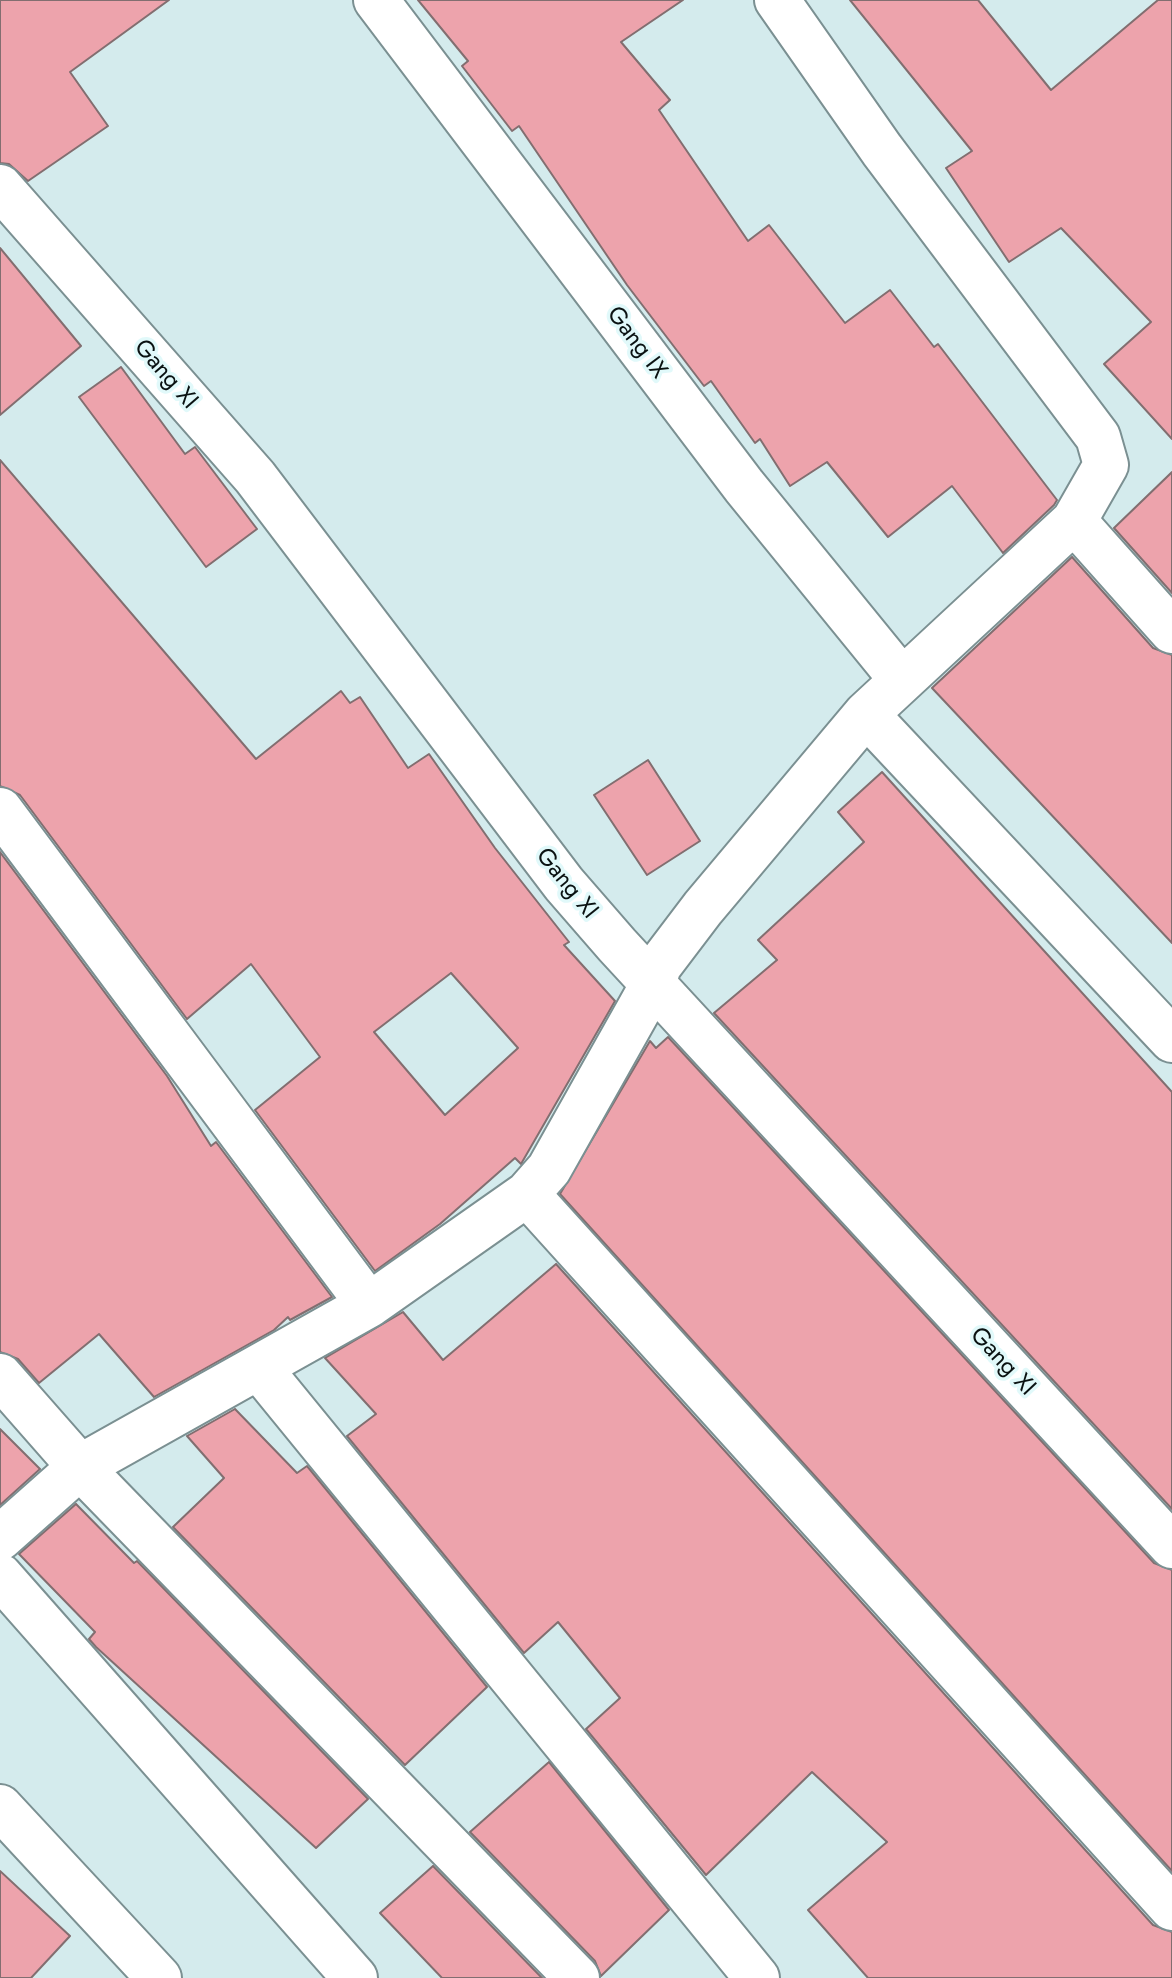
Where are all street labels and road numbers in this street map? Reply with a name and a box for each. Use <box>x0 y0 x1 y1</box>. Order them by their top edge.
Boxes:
street label: Gang IX <box>600 301 672 385</box>
street label: Gang XI <box>127 334 203 416</box>
street label: Gang XI <box>529 843 603 925</box>
street label: Gang XI <box>963 1322 1041 1402</box>

